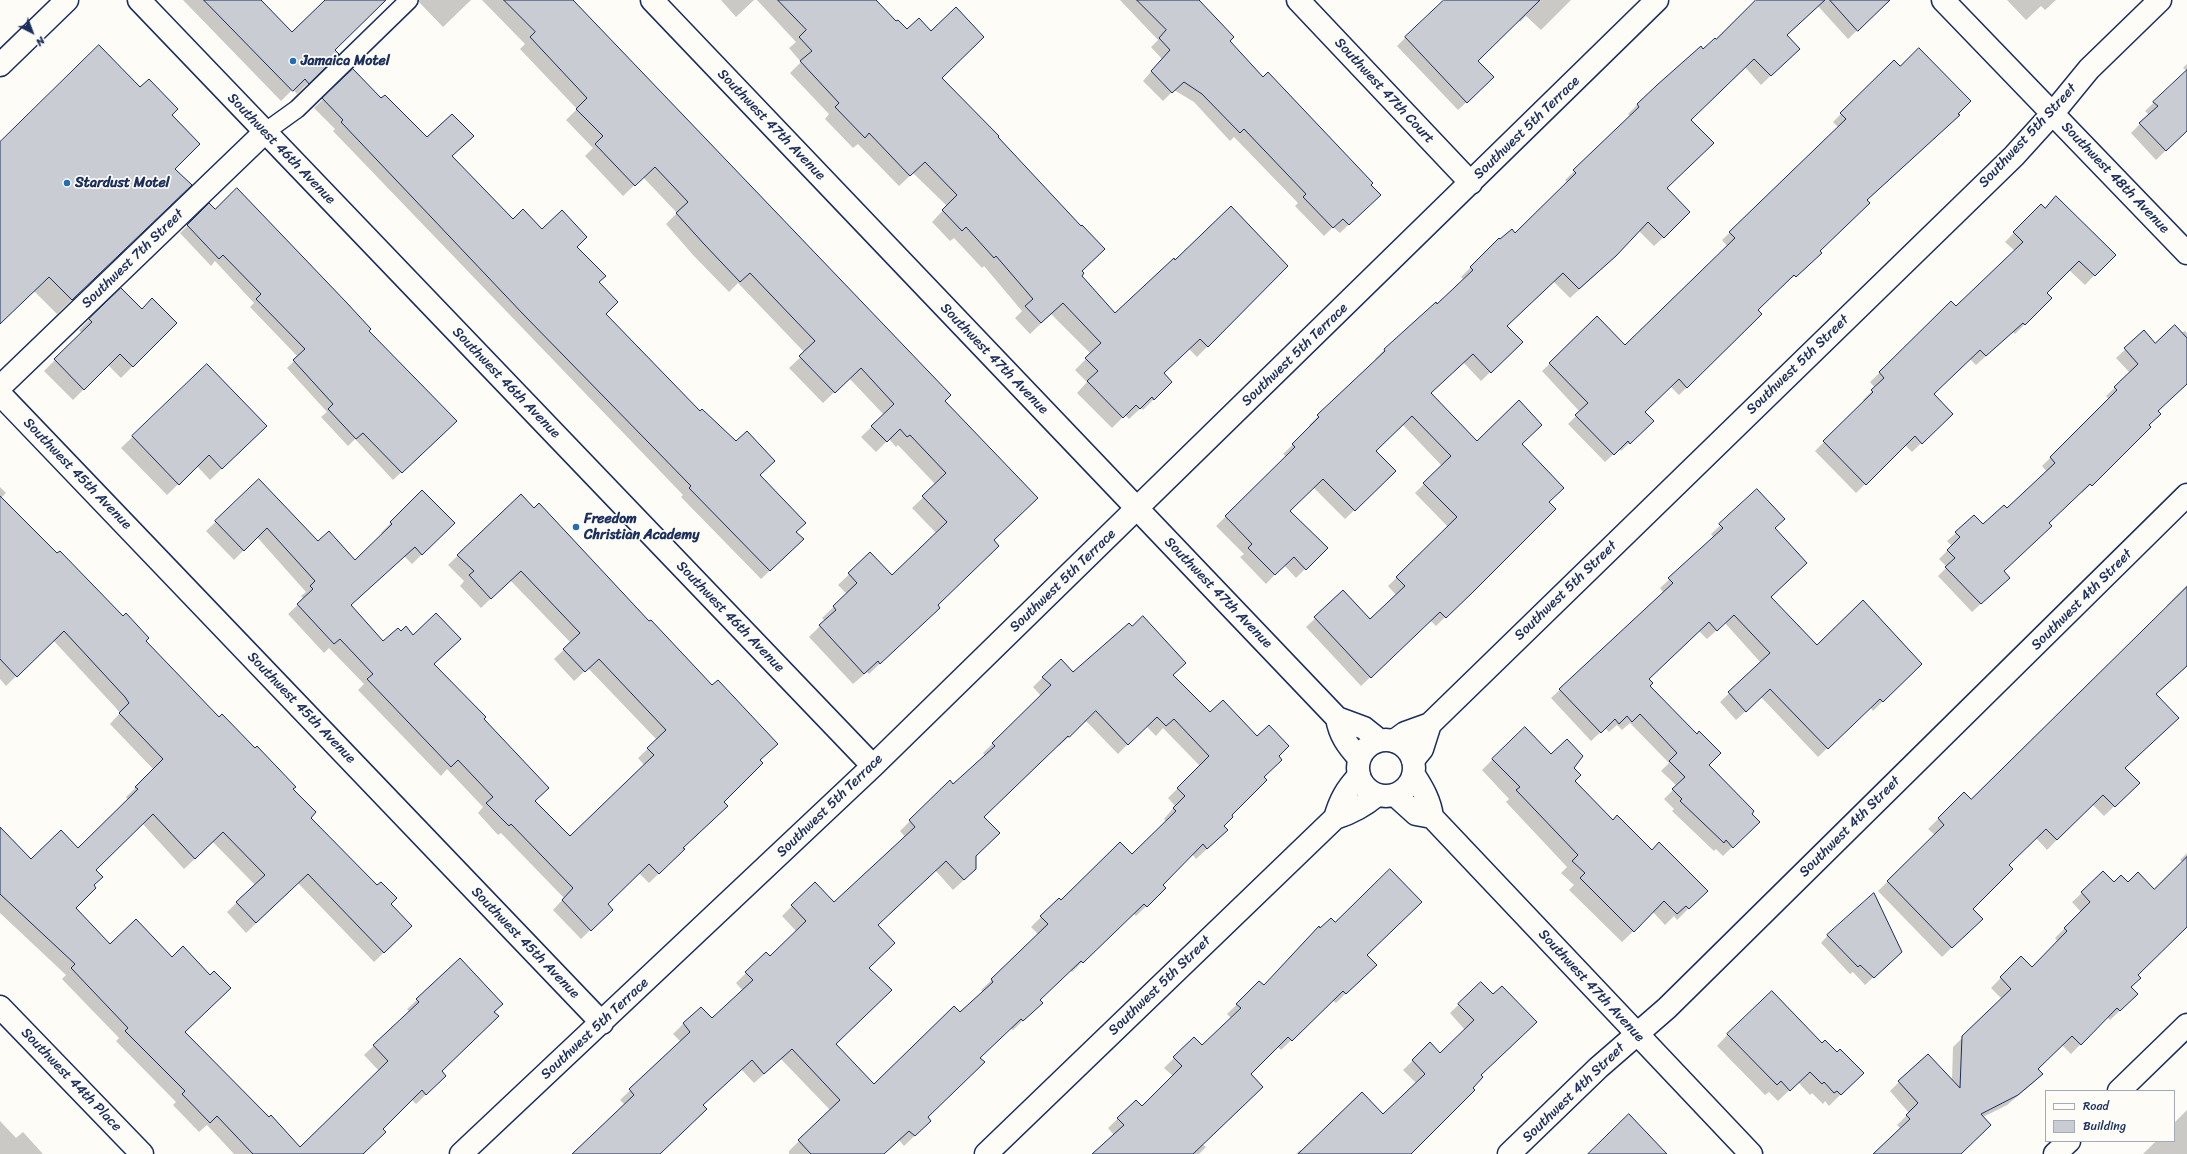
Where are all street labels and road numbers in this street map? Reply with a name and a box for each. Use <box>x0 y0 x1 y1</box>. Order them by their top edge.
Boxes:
street label: Southwest 47th Court <box>1331 35 1437 147</box>
street label: Southwest 47th Avenue <box>714 66 828 184</box>
street label: Southwest 5th Terrace <box>1470 73 1584 183</box>
street label: Southwest 5th Street <box>1976 81 2080 191</box>
street label: Southwest 46th Avenue <box>224 90 338 208</box>
street label: Southwest 48th Avenue <box>2057 119 2173 237</box>
street label: Southwest 7th Street <box>79 206 187 312</box>
street label: Southwest 47th Avenue <box>937 300 1051 418</box>
street label: Southwest 5th Terrace <box>1238 300 1352 410</box>
street label: Southwest 5th Street <box>1743 312 1853 418</box>
street label: Southwest 46th Avenue <box>449 324 563 442</box>
street label: Southwest 45th Avenue <box>19 415 135 533</box>
street label: Southwest 5th Terrace <box>1006 526 1120 636</box>
street label: Southwest 47th Avenue <box>1161 534 1275 652</box>
street label: Southwest 5th Street <box>1511 538 1621 644</box>
street label: Southwest 4th Street <box>2028 546 2136 654</box>
street label: Southwest 46th Avenue <box>673 558 787 676</box>
street label: Southwest 45th Avenue <box>243 649 359 767</box>
street label: Southwest 5th Terrace <box>773 751 887 861</box>
street label: Southwest 4th Street <box>1796 773 1904 881</box>
street label: Southwest 45th Avenue <box>467 884 583 1002</box>
street label: Southwest 47th Avenue <box>1534 926 1648 1046</box>
street label: Southwest 5th Street <box>1105 933 1215 1039</box>
street label: Southwest 5th Terrace <box>538 975 652 1083</box>
street label: Southwest 44th Place <box>17 1025 125 1135</box>
street label: Southwest 4th Street <box>1519 1040 1629 1146</box>

